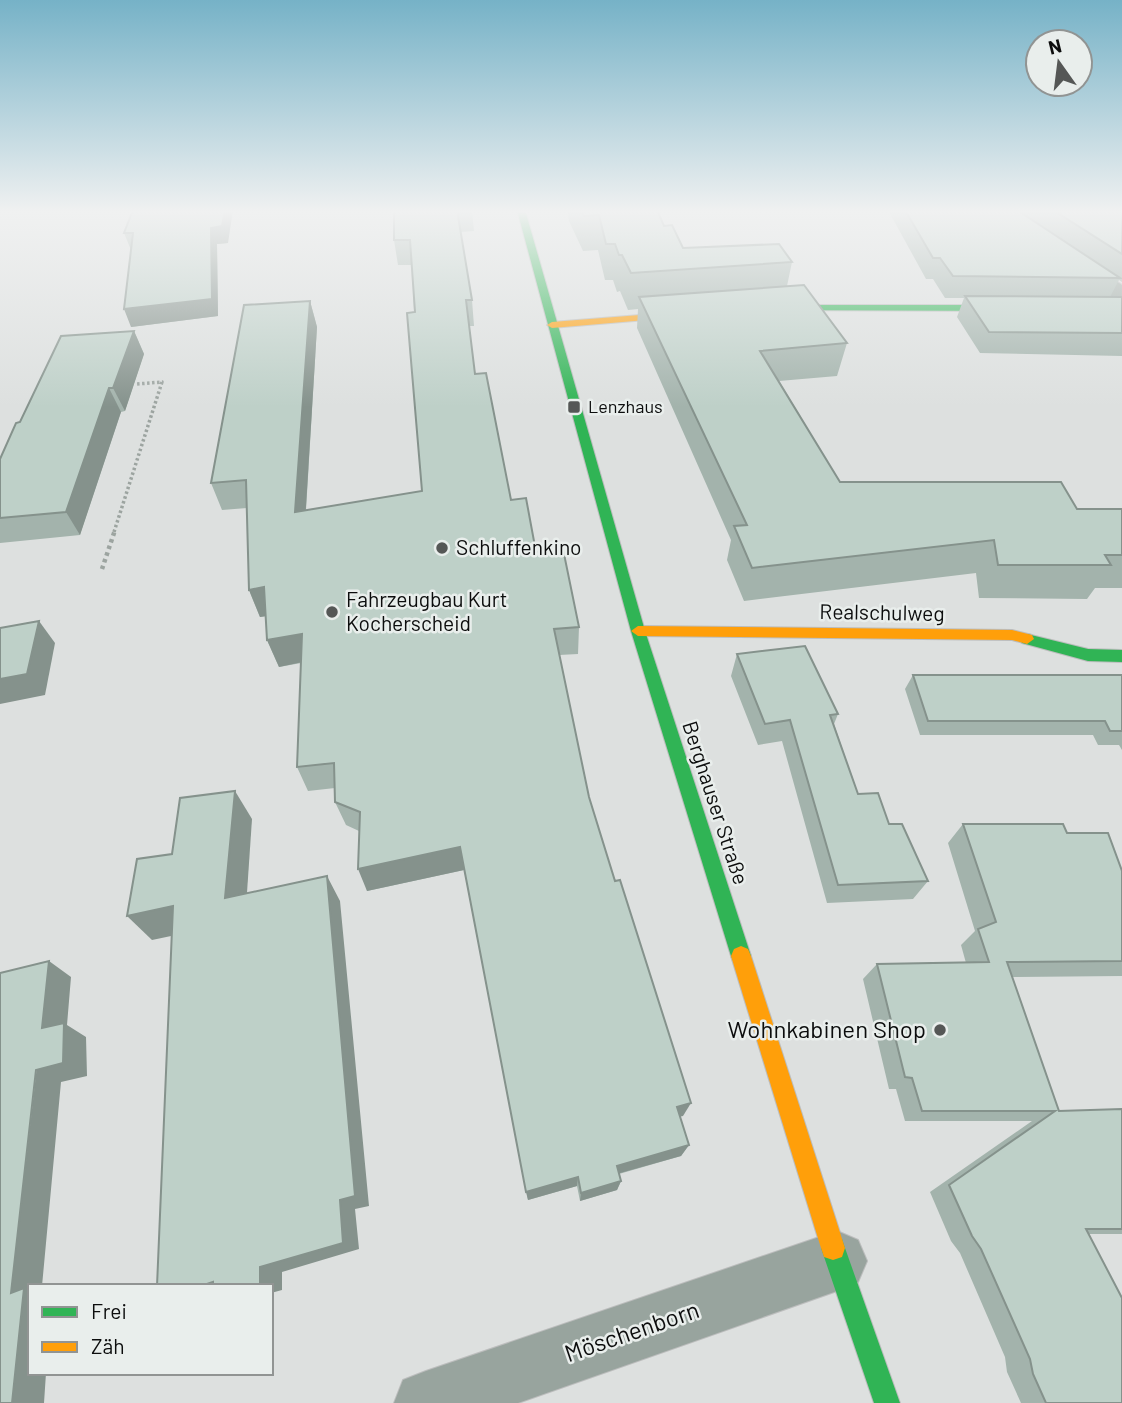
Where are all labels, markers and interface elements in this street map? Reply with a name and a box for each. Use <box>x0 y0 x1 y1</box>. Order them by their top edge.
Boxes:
north arrow <box>1024 28 1094 98</box>
text: N <box>1046 33 1064 59</box>
place label: Lenzhaus <box>588 395 663 417</box>
marker: Lenzhaus <box>566 399 582 415</box>
place label: Schluffenkino <box>456 534 582 559</box>
marker: Schluffenkino <box>434 540 450 556</box>
place label: Fahrzeugbau Kurt Kocherscheid <box>346 586 507 635</box>
street label: Realschulweg <box>819 598 945 625</box>
marker: Fahrzeugbau Kurt Kocherscheid <box>324 604 340 620</box>
street label: Berghauser Straße <box>678 718 755 888</box>
place label: Wohnkabinen Shop <box>727 1014 926 1043</box>
marker: Wohnkabinen Shop <box>932 1022 948 1038</box>
legend <box>28 1284 273 1375</box>
street label: Möschenborn <box>561 1294 703 1367</box>
text: Frei <box>91 1298 127 1323</box>
text: Zäh <box>91 1333 125 1358</box>

